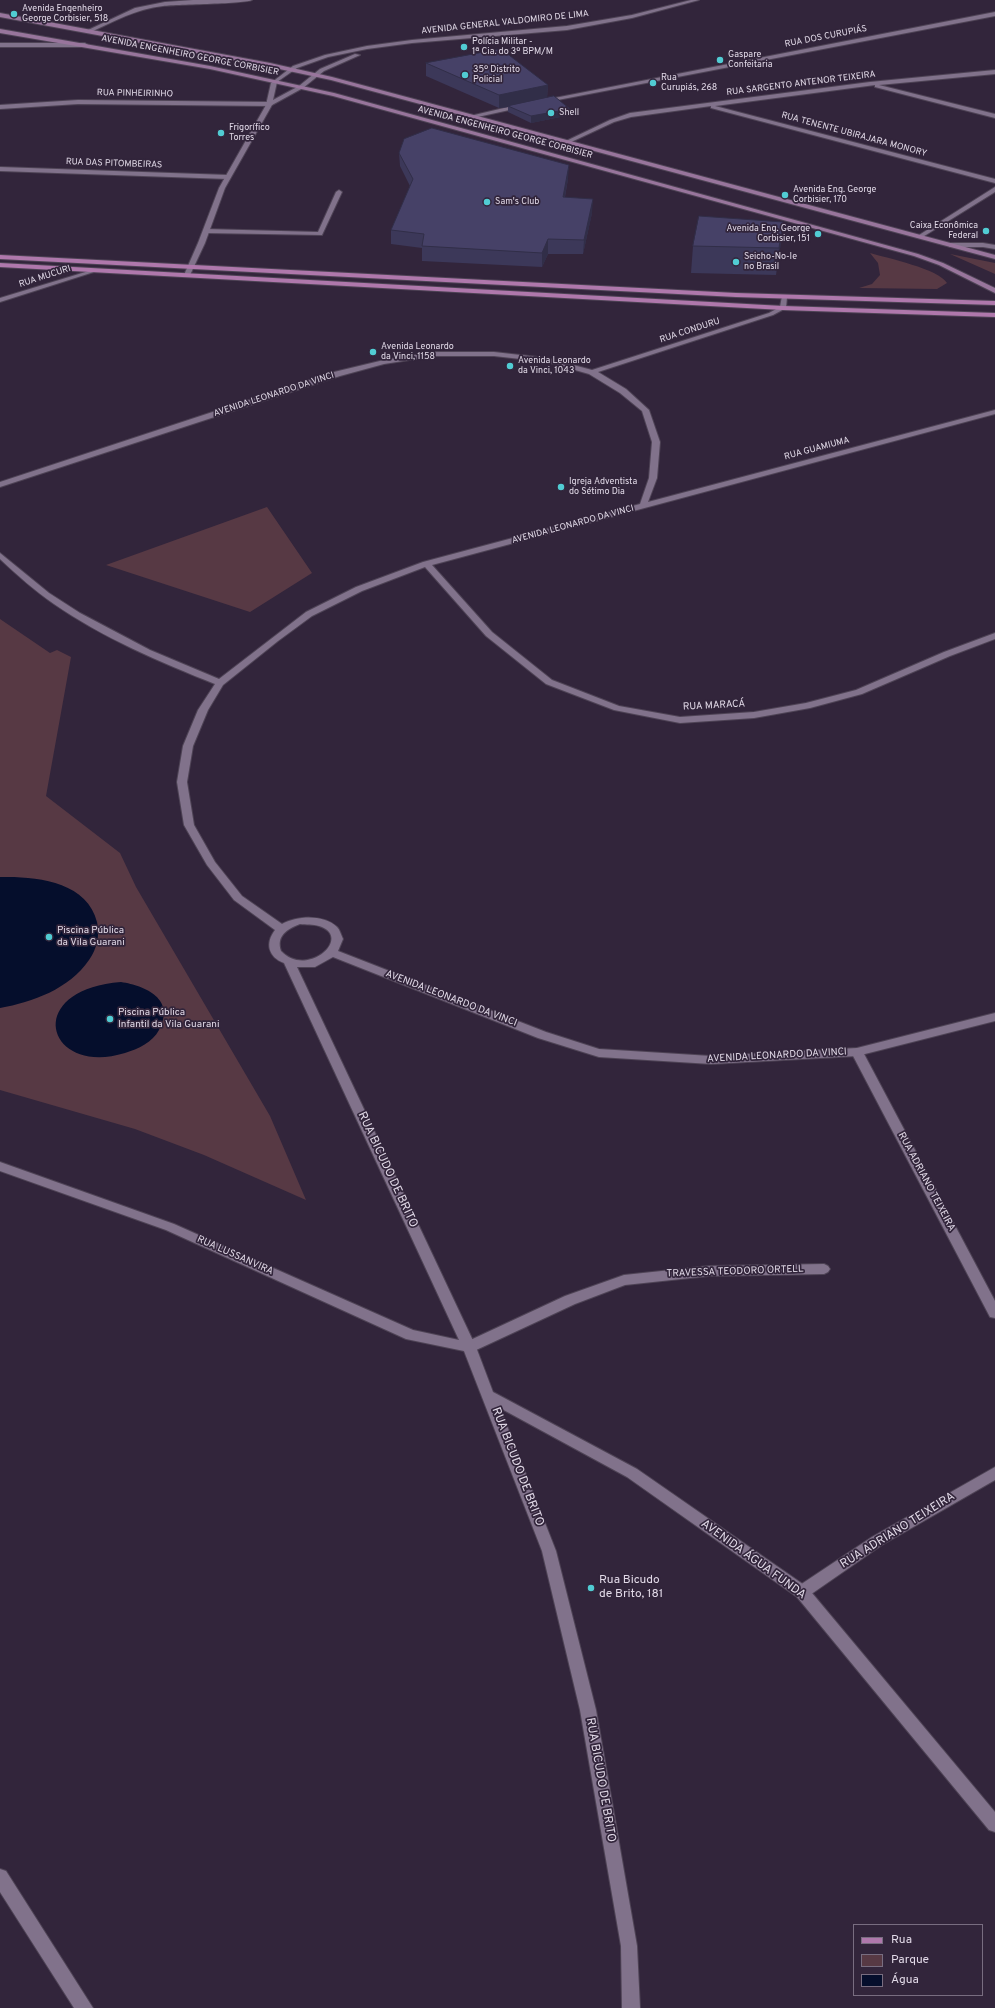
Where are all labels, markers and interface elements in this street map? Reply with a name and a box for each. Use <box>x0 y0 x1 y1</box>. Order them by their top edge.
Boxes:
place label: Avenida Engenheiro George Corbisier, 518 <box>22 4 108 25</box>
marker: Avenida Engenheiro George Corbisier, 518 <box>9 9 19 19</box>
street label: AVENIDA GENERAL VALDOMIRO DE LIMA <box>421 9 589 37</box>
street label: RUA DOS CURUPIÁS <box>784 24 868 50</box>
street label: AVENIDA ENGENHEIRO GEORGE CORBISIER <box>100 33 280 79</box>
place label: Polícia Militar - 1ª Cia. do 3º BPM/M <box>472 37 553 58</box>
marker: Polícia Militar - 1ª Cia. do 3º BPM/M <box>459 42 469 52</box>
place label: Gaspare Confeitaria <box>728 50 772 71</box>
marker: Gaspare Confeitaria <box>715 55 725 65</box>
place label: 35º Distrito Policial <box>473 65 520 86</box>
street label: RUA SARGENTO ANTENOR TEIXEIRA <box>726 69 876 99</box>
marker: 35º Distrito Policial <box>460 70 470 80</box>
place label: Rua Curupiás, 268 <box>661 73 717 94</box>
marker: Rua Curupiás, 268 <box>648 78 658 88</box>
street label: RUA PINHEIRINHO <box>97 88 173 100</box>
street label: AVENIDA ENGENHEIRO GEORGE CORBISIER <box>416 104 594 162</box>
marker: Shell <box>546 108 556 118</box>
place label: Shell <box>559 108 579 118</box>
street label: RUA TENENTE UBIRAJARA MONORY <box>780 110 928 160</box>
place label: Frigorífico Torres <box>229 123 270 144</box>
marker: Frigorífico Torres <box>216 128 226 138</box>
street label: RUA DAS PITOMBEIRAS <box>66 157 162 171</box>
place label: Avenida Eng. George Corbisier, 170 <box>793 185 876 206</box>
marker: Avenida Eng. George Corbisier, 170 <box>780 190 790 200</box>
marker: Sam's Club <box>482 197 492 207</box>
place label: Sam's Club <box>495 197 539 207</box>
place label: Caixa Econômica Federal <box>910 221 978 242</box>
place label: Avenida Eng. George Corbisier, 151 <box>727 224 810 245</box>
marker: Caixa Econômica Federal <box>981 226 991 236</box>
marker: Avenida Eng. George Corbisier, 151 <box>813 229 823 239</box>
place label: Seicho-No-Ie no Brasil <box>744 252 797 273</box>
marker: Seicho-No-Ie no Brasil <box>731 257 741 267</box>
street label: RUA MUCURI <box>18 264 72 290</box>
street label: RUA CONDURU <box>658 316 722 346</box>
place label: Avenida Leonardo da Vinci, 1158 <box>381 342 454 363</box>
marker: Avenida Leonardo da Vinci, 1158 <box>368 347 378 357</box>
place label: Avenida Leonardo da Vinci, 1043 <box>518 356 591 377</box>
marker: Avenida Leonardo da Vinci, 1043 <box>505 361 515 371</box>
street label: AVENIDA LEONARDO DA VINCI <box>212 370 336 420</box>
street label: RUA GUAMIUMA <box>783 435 851 463</box>
place label: Igreja Adventista do Sétimo Dia <box>569 477 637 498</box>
marker: Igreja Adventista do Sétimo Dia <box>556 482 566 492</box>
street label: AVENIDA LEONARDO DA VINCI <box>511 503 635 547</box>
street label: RUA MARACÁ <box>683 698 745 714</box>
place label: Piscina Pública da Vila Guarani <box>57 925 125 948</box>
marker: Piscina Pública da Vila Guarani <box>44 932 54 942</box>
street label: AVENIDA LEONARDO DA VINCI <box>384 968 518 1030</box>
place label: Piscina Pública Infantil da Vila Guarani <box>118 1007 219 1030</box>
marker: Piscina Pública Infantil da Vila Guarani <box>105 1014 115 1024</box>
street label: AVENIDA LEONARDO DA VINCI <box>707 1046 847 1066</box>
street label: RUA BICUDO DE BRITO <box>354 1110 420 1230</box>
street label: RUA ADRIANO TEIXEIRA <box>895 1130 957 1234</box>
street label: RUA LUSSANVIRA <box>195 1234 275 1278</box>
street label: TRAVESSA TEODORO ORTELL <box>666 1264 804 1280</box>
street label: RUA BICUDO DE BRITO <box>488 1406 546 1528</box>
street label: RUA ADRIANO TEIXEIRA <box>838 1490 958 1572</box>
street label: AVENIDA ÁGUA FUNDA <box>698 1517 808 1603</box>
place label: Rua Bicudo de Brito, 181 <box>599 1574 663 1602</box>
marker: Rua Bicudo de Brito, 181 <box>586 1583 596 1593</box>
street label: RUA BICUDO DE BRITO <box>582 1717 618 1843</box>
legend <box>853 1924 983 1996</box>
text: Rua <box>891 1932 912 1948</box>
text: Parque <box>891 1952 929 1968</box>
text: Água <box>891 1972 919 1988</box>

